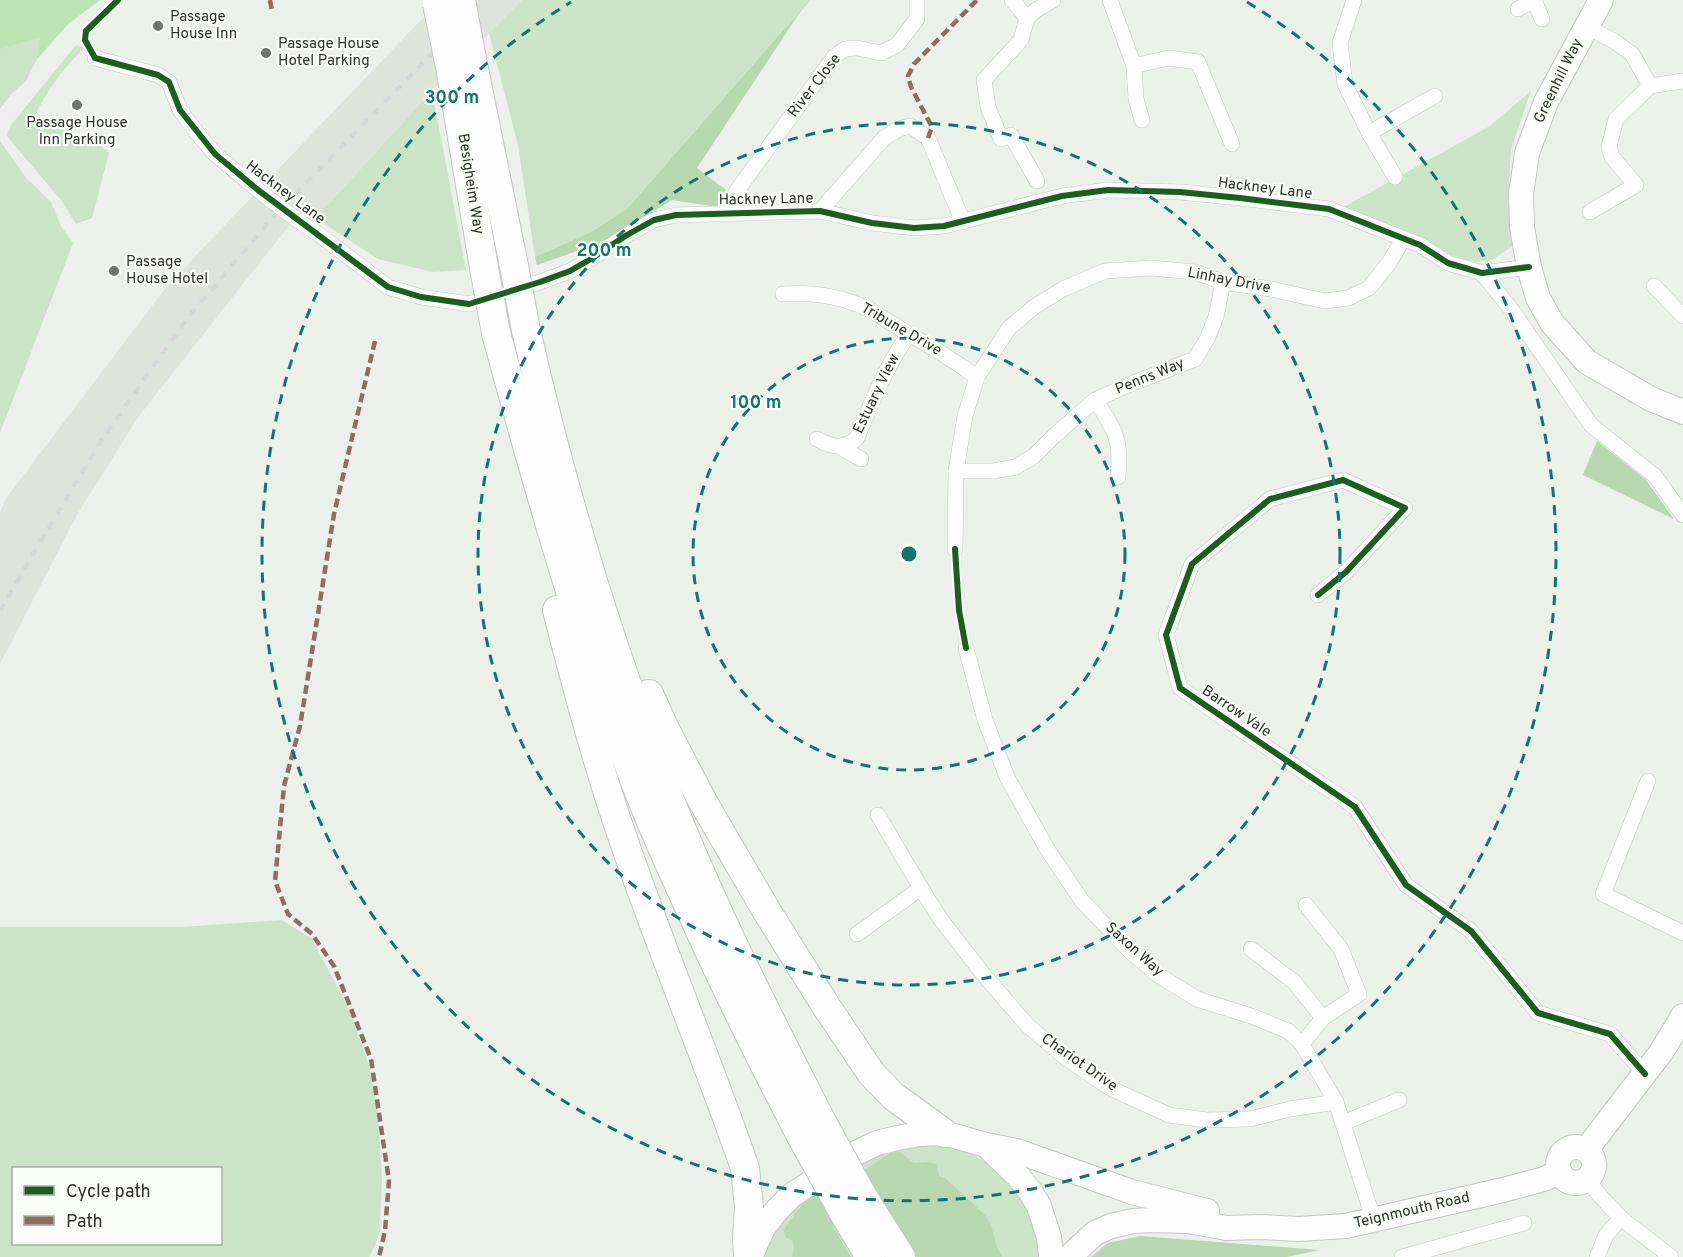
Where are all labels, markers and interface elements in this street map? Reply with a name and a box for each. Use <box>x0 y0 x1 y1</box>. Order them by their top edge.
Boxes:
place label: Passage House Inn <box>170 8 237 44</box>
marker: Passage House Inn <box>151 19 165 33</box>
place label: Passage House Hotel Parking <box>278 35 379 71</box>
street label: Greenhill Way <box>1530 35 1588 127</box>
marker: Passage House Hotel Parking <box>259 46 273 60</box>
street label: River Close <box>784 50 846 122</box>
text: 300 m <box>425 87 479 110</box>
marker: Passage House Inn Parking <box>70 98 84 112</box>
place label: Passage House Inn Parking <box>26 114 128 150</box>
street label: Besigheim Way <box>453 132 487 236</box>
street label: Hackney Lane <box>241 157 329 229</box>
street label: Hackney Lane <box>1217 174 1313 204</box>
street label: Hackney Lane <box>718 190 814 210</box>
text: 200 m <box>576 240 632 263</box>
place label: Passage House Hotel <box>126 253 208 289</box>
marker: Passage House Hotel <box>107 264 121 278</box>
street label: Linhay Drive <box>1186 264 1272 298</box>
street label: Tribune Drive <box>857 299 945 361</box>
street label: Estuary View <box>849 351 905 437</box>
street label: Penns Way <box>1113 354 1187 399</box>
text: 100 m <box>730 392 782 415</box>
centre of rings <box>899 544 919 564</box>
street label: Barrow Vale <box>1198 682 1274 742</box>
street label: Saxon Way <box>1101 919 1167 981</box>
street label: Chariot Drive <box>1037 1030 1121 1096</box>
legend <box>12 1167 222 1245</box>
text: Cycle path <box>66 1181 151 1204</box>
street label: Teignmouth Road <box>1352 1188 1472 1234</box>
text: Path <box>66 1211 103 1234</box>

